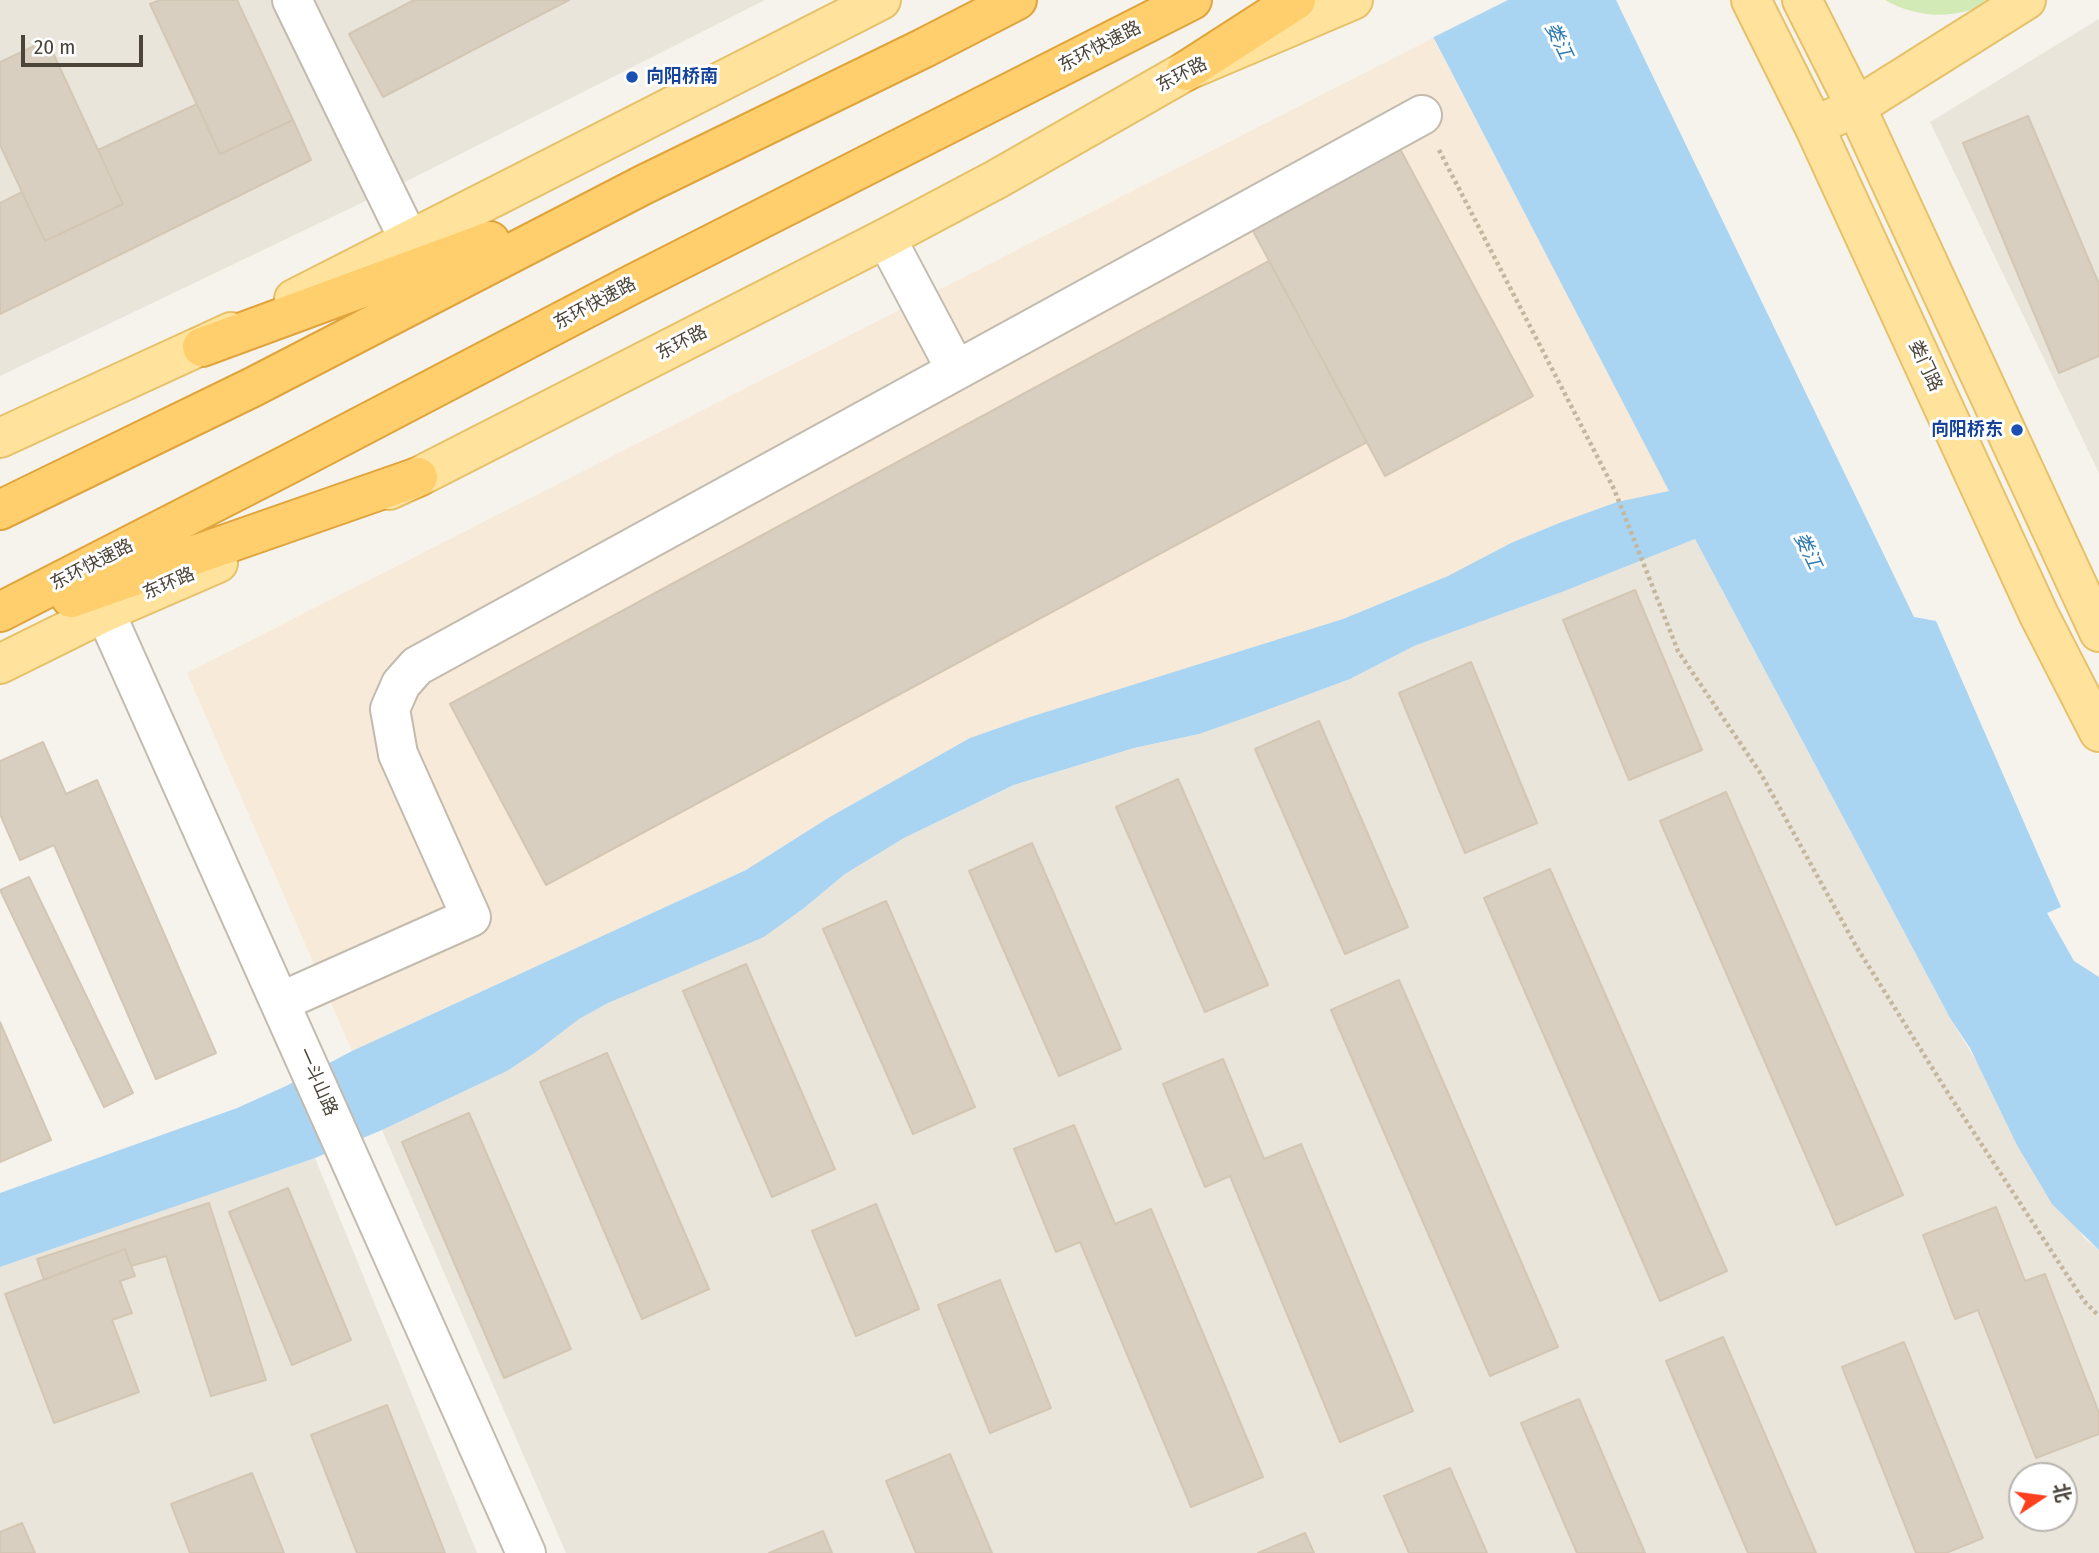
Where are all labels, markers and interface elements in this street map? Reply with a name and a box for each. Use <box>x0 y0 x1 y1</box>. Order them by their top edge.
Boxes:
street label: 东环快速路 <box>1055 17 1145 77</box>
water label: 娄江 <box>1539 19 1577 63</box>
scale bar <box>24 21 147 65</box>
text: 20 m <box>34 34 75 60</box>
street label: 东环路 <box>1153 53 1211 97</box>
place label: 向阳桥南 <box>646 66 718 88</box>
marker: 向阳桥南 <box>624 69 640 85</box>
street label: 东环快速路 <box>550 273 640 335</box>
street label: 东环路 <box>653 321 711 365</box>
street label: 娄门路 <box>1904 337 1946 395</box>
place label: 向阳桥东 <box>1931 419 2003 441</box>
marker: 向阳桥东 <box>2009 422 2025 438</box>
water label: 娄江 <box>1788 529 1826 573</box>
street label: 东环快速路 <box>47 535 137 595</box>
street label: 东环路 <box>140 564 198 604</box>
street label: 一斗山路 <box>292 1045 342 1119</box>
north arrow <box>2008 1462 2078 1532</box>
text: 北 <box>2049 1481 2075 1504</box>

